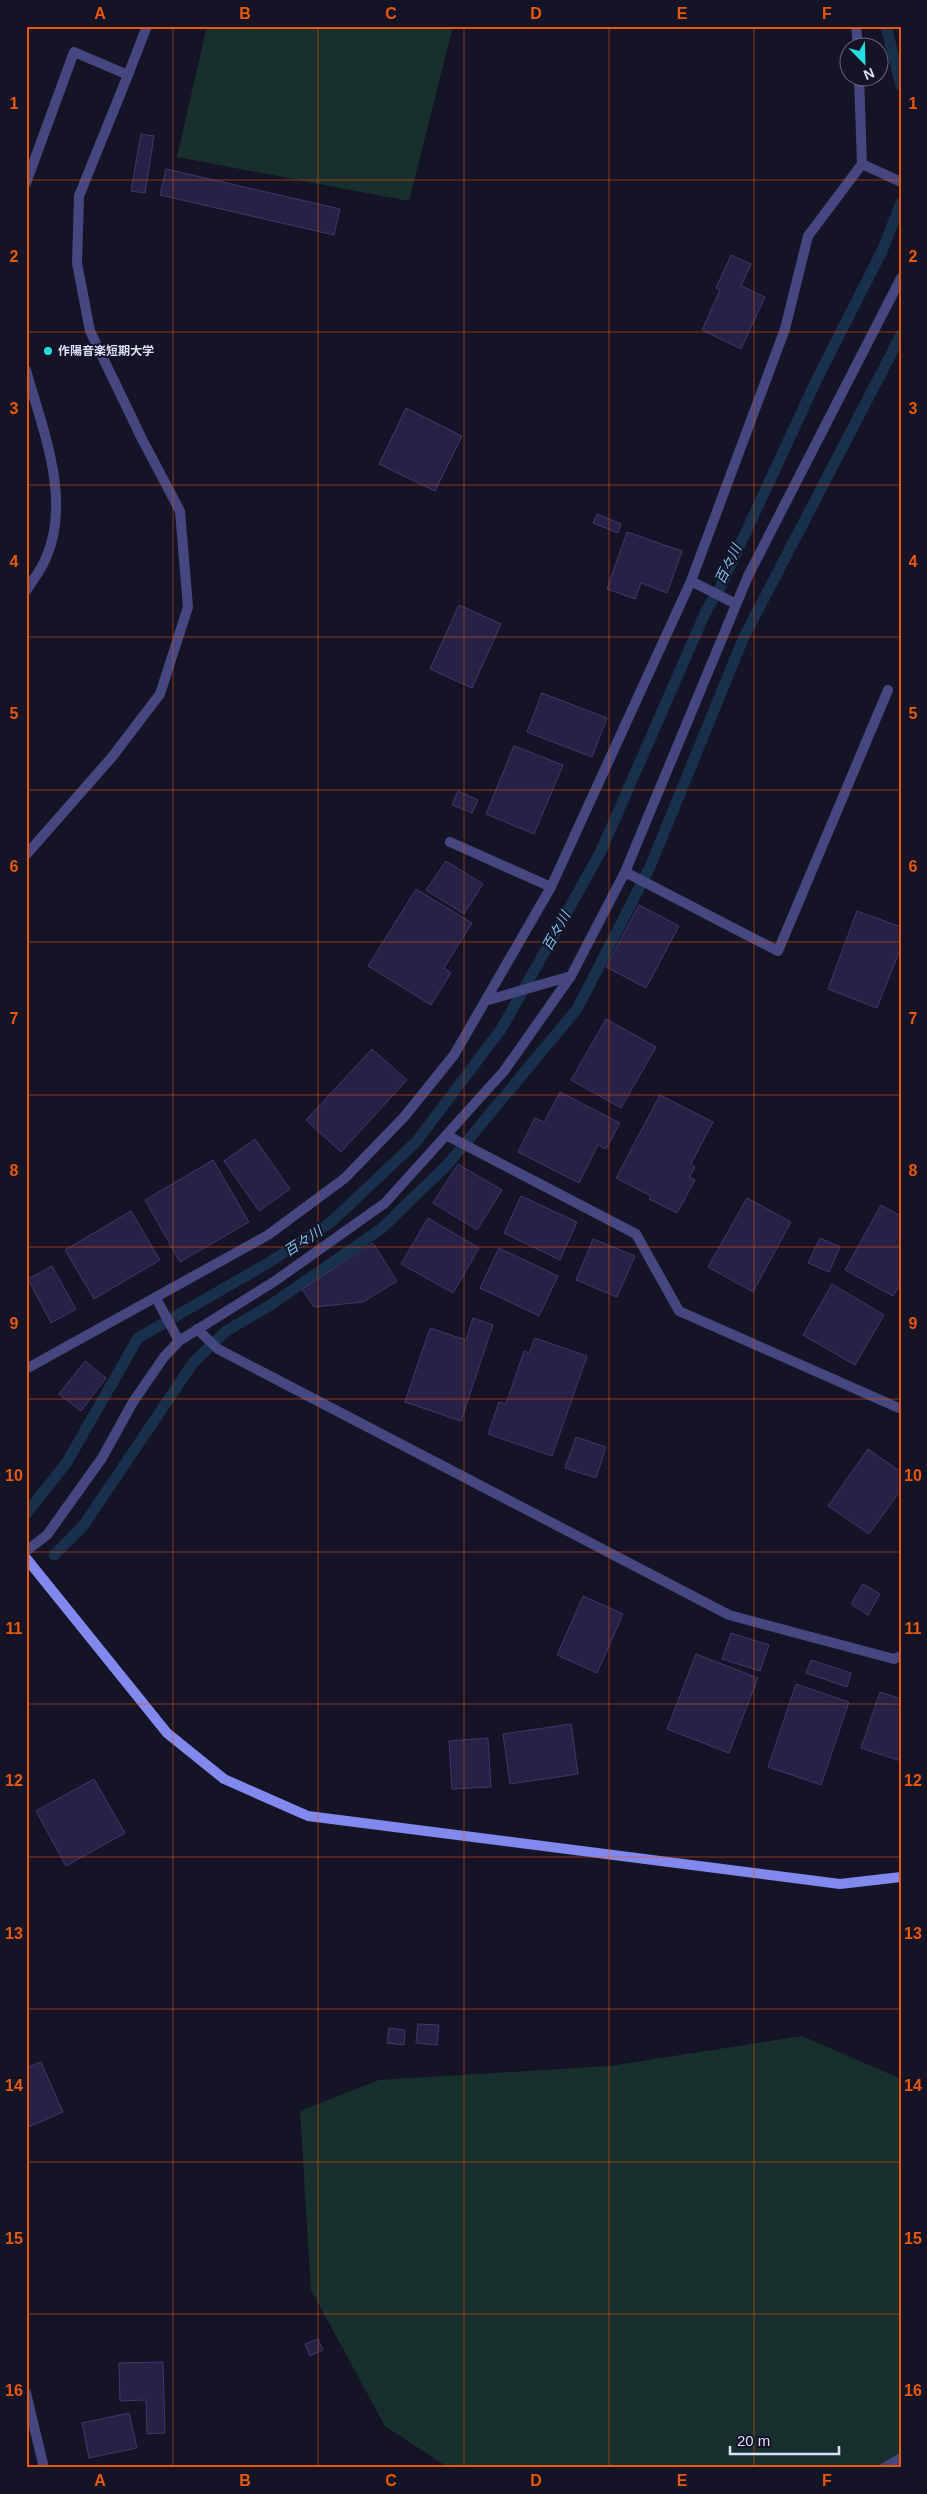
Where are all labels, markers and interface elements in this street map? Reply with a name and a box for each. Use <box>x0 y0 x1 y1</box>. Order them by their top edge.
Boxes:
text: A <box>94 5 106 22</box>
text: B <box>239 5 251 22</box>
text: C <box>385 5 397 22</box>
text: D <box>530 5 542 22</box>
text: E <box>677 5 688 22</box>
text: F <box>822 5 832 22</box>
north arrow <box>840 38 890 88</box>
text: N <box>861 65 877 83</box>
text: 1 <box>10 95 19 112</box>
text: 1 <box>909 95 918 112</box>
text: 2 <box>10 248 19 265</box>
text: 2 <box>909 248 918 265</box>
place label: 作陽音楽短期大学 <box>58 344 154 358</box>
marker: 作陽音楽短期大学 <box>42 345 54 357</box>
text: 3 <box>10 400 19 417</box>
text: 3 <box>909 400 918 417</box>
water label: 百々川 <box>712 540 745 586</box>
text: 4 <box>10 553 19 570</box>
text: 4 <box>909 553 918 570</box>
text: 5 <box>10 705 19 722</box>
text: 5 <box>909 705 918 722</box>
text: 6 <box>10 858 19 875</box>
text: 6 <box>909 858 918 875</box>
water label: 百々川 <box>539 907 574 953</box>
text: 7 <box>10 1010 19 1027</box>
text: 7 <box>909 1010 918 1027</box>
text: 8 <box>10 1162 19 1179</box>
text: 8 <box>909 1162 918 1179</box>
water label: 百々川 <box>281 1222 327 1259</box>
text: 9 <box>10 1315 19 1332</box>
text: 9 <box>909 1315 918 1332</box>
text: 10 <box>5 1467 23 1484</box>
text: 10 <box>904 1467 922 1484</box>
text: 11 <box>6 1620 23 1637</box>
text: 11 <box>905 1620 922 1637</box>
text: 12 <box>5 1772 23 1789</box>
text: 12 <box>904 1772 922 1789</box>
text: 13 <box>5 1925 23 1942</box>
text: 13 <box>904 1925 922 1942</box>
text: 14 <box>5 2077 23 2094</box>
text: 14 <box>904 2077 922 2094</box>
text: 15 <box>5 2230 23 2247</box>
text: 15 <box>904 2230 922 2247</box>
text: 16 <box>5 2382 23 2399</box>
text: 16 <box>904 2382 922 2399</box>
scale bar <box>730 2424 838 2456</box>
text: 20 m <box>737 2432 770 2449</box>
text: A <box>94 2472 106 2489</box>
text: B <box>239 2472 251 2489</box>
text: C <box>385 2472 397 2489</box>
text: D <box>530 2472 542 2489</box>
text: E <box>677 2472 688 2489</box>
text: F <box>822 2472 832 2489</box>

